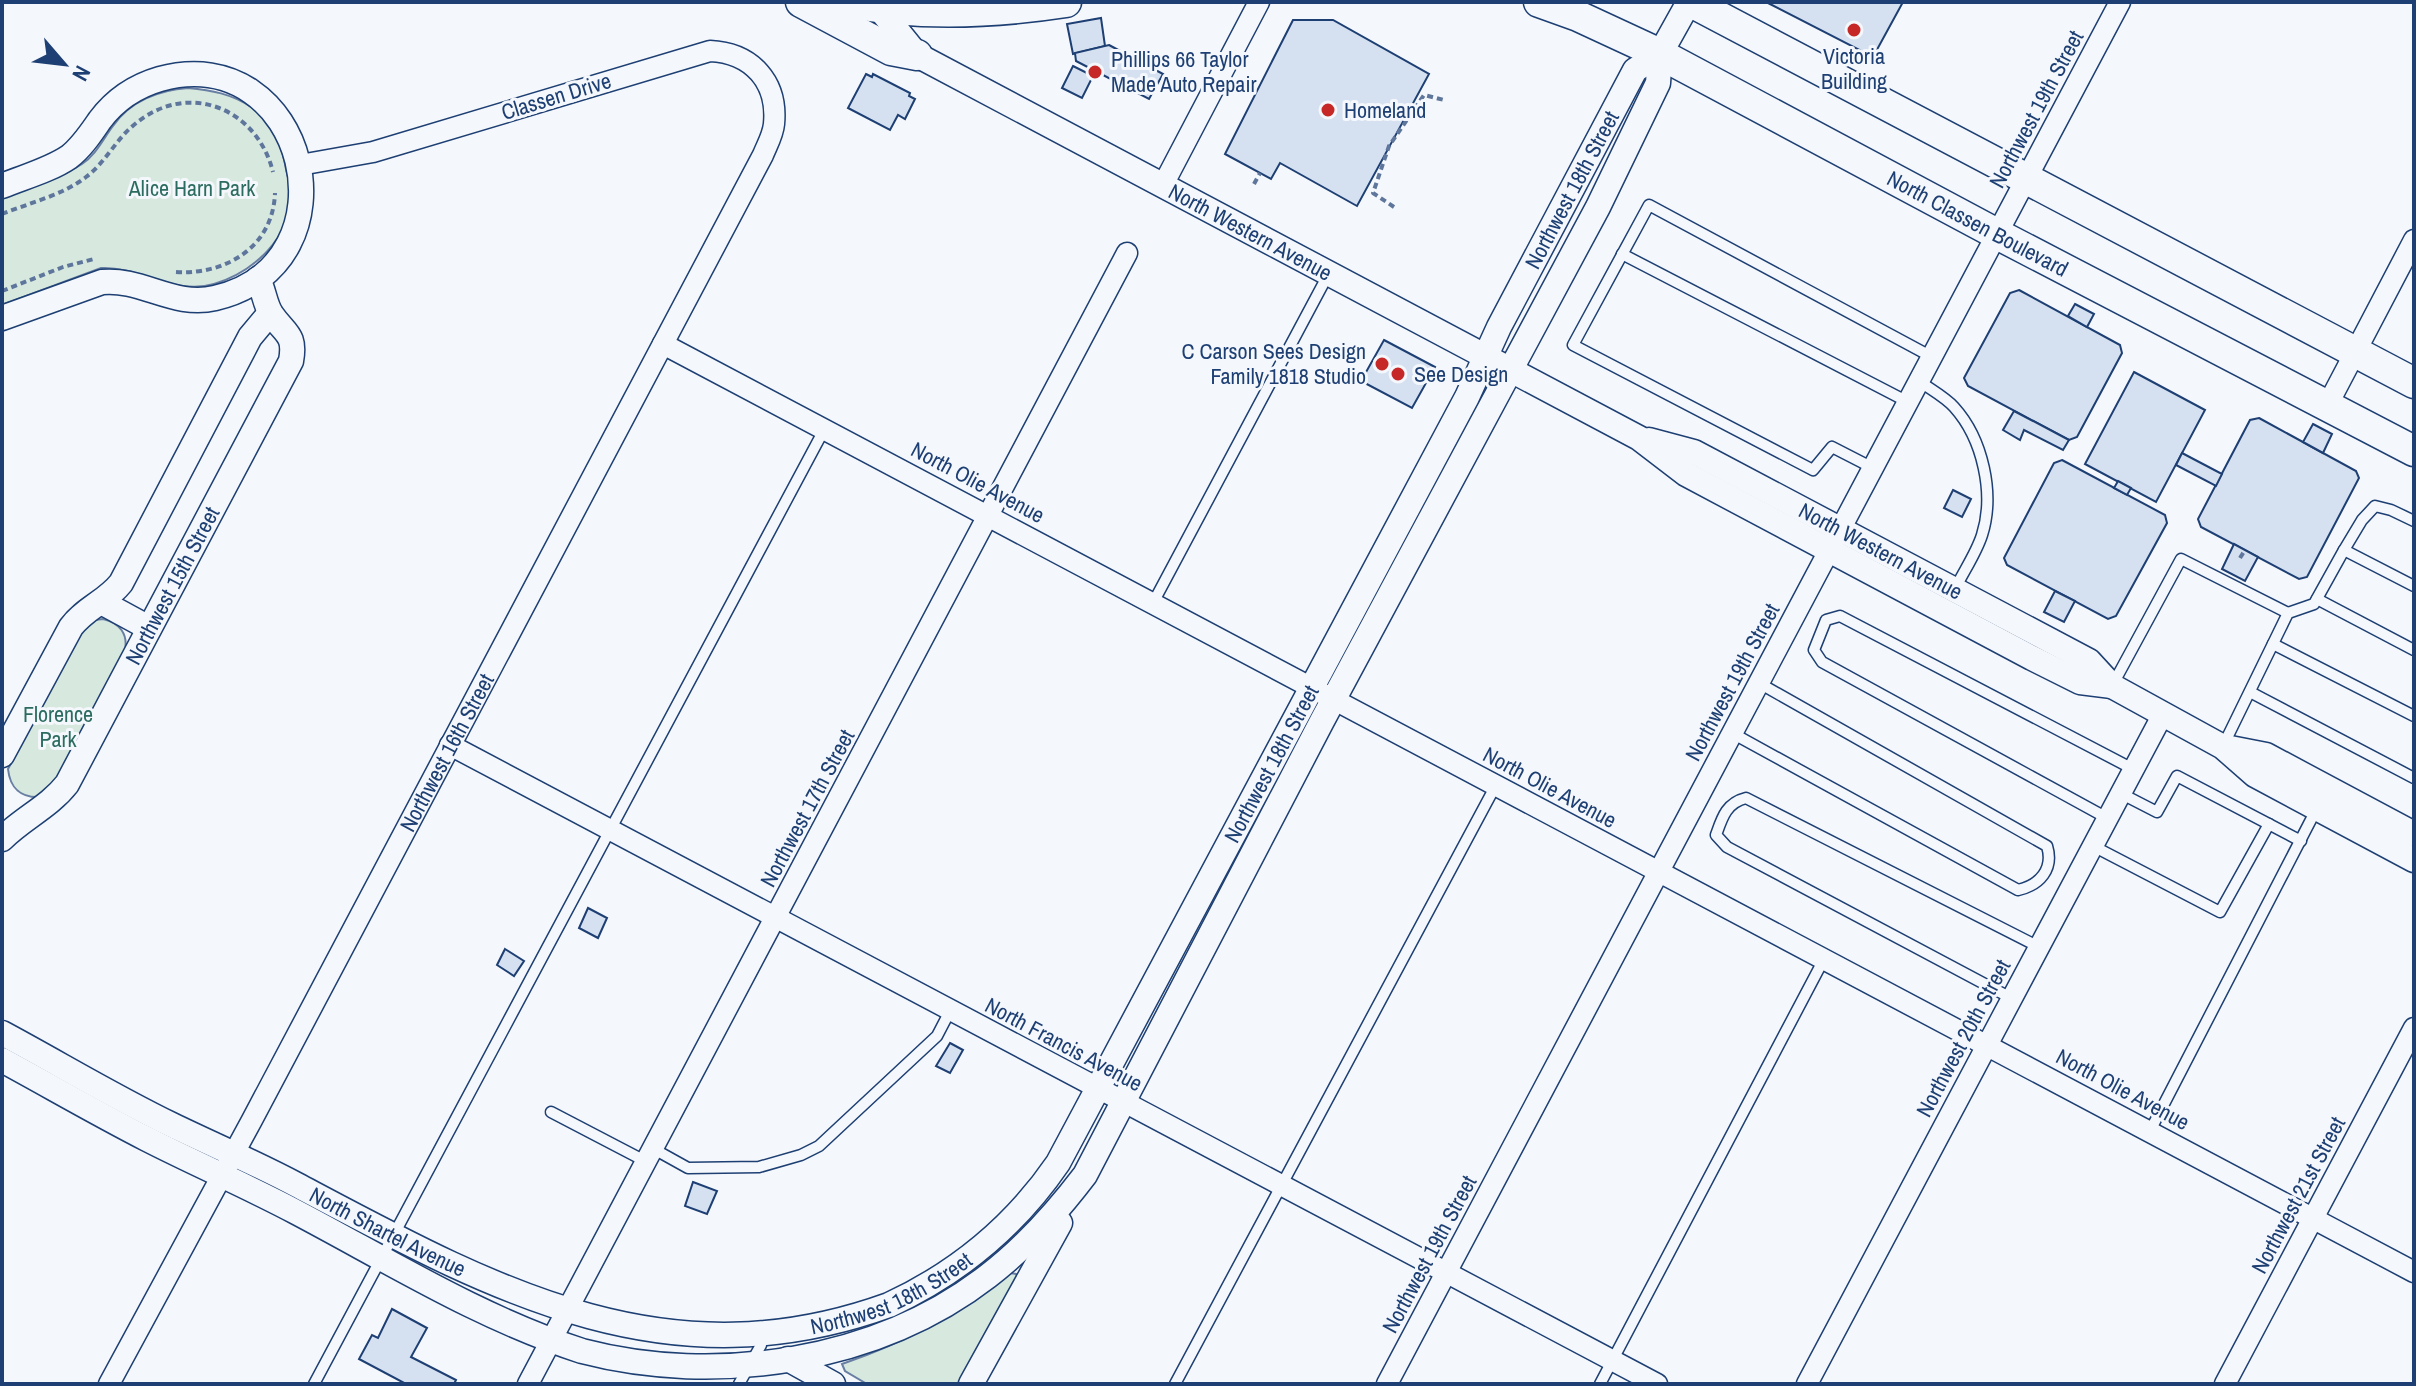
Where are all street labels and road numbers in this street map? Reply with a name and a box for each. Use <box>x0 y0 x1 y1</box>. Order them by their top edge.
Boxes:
street label: Northwest 19th Street <box>1982 25 2090 193</box>
street label: Classen Drive <box>497 65 615 127</box>
street label: Northwest 18th Street <box>1517 106 1626 274</box>
street label: North Classen Boulevard <box>1882 163 2074 284</box>
street label: North Western Avenue <box>1163 176 1338 288</box>
street label: North Olie Avenue <box>906 434 1050 530</box>
street label: North Western Avenue <box>1794 495 1968 606</box>
street label: Northwest 15th Street <box>118 501 226 670</box>
street label: Northwest 19th Street <box>1678 598 1786 766</box>
street label: Northwest 16th Street <box>392 668 501 837</box>
street label: Northwest 18th Street <box>1217 680 1326 848</box>
street label: Northwest 17th Street <box>753 724 861 892</box>
street label: North Olie Avenue <box>1478 739 1622 835</box>
street label: Northwest 20th Street <box>1909 954 2017 1122</box>
street label: North Francis Avenue <box>980 990 1148 1098</box>
street label: North Olie Avenue <box>2051 1041 2195 1137</box>
street label: Northwest 21st Street <box>2244 1111 2352 1279</box>
street label: Northwest 19th Street <box>1375 1170 1483 1338</box>
street label: North Shartel Avenue <box>305 1179 471 1284</box>
street label: Northwest 18th Street <box>808 1245 978 1341</box>

